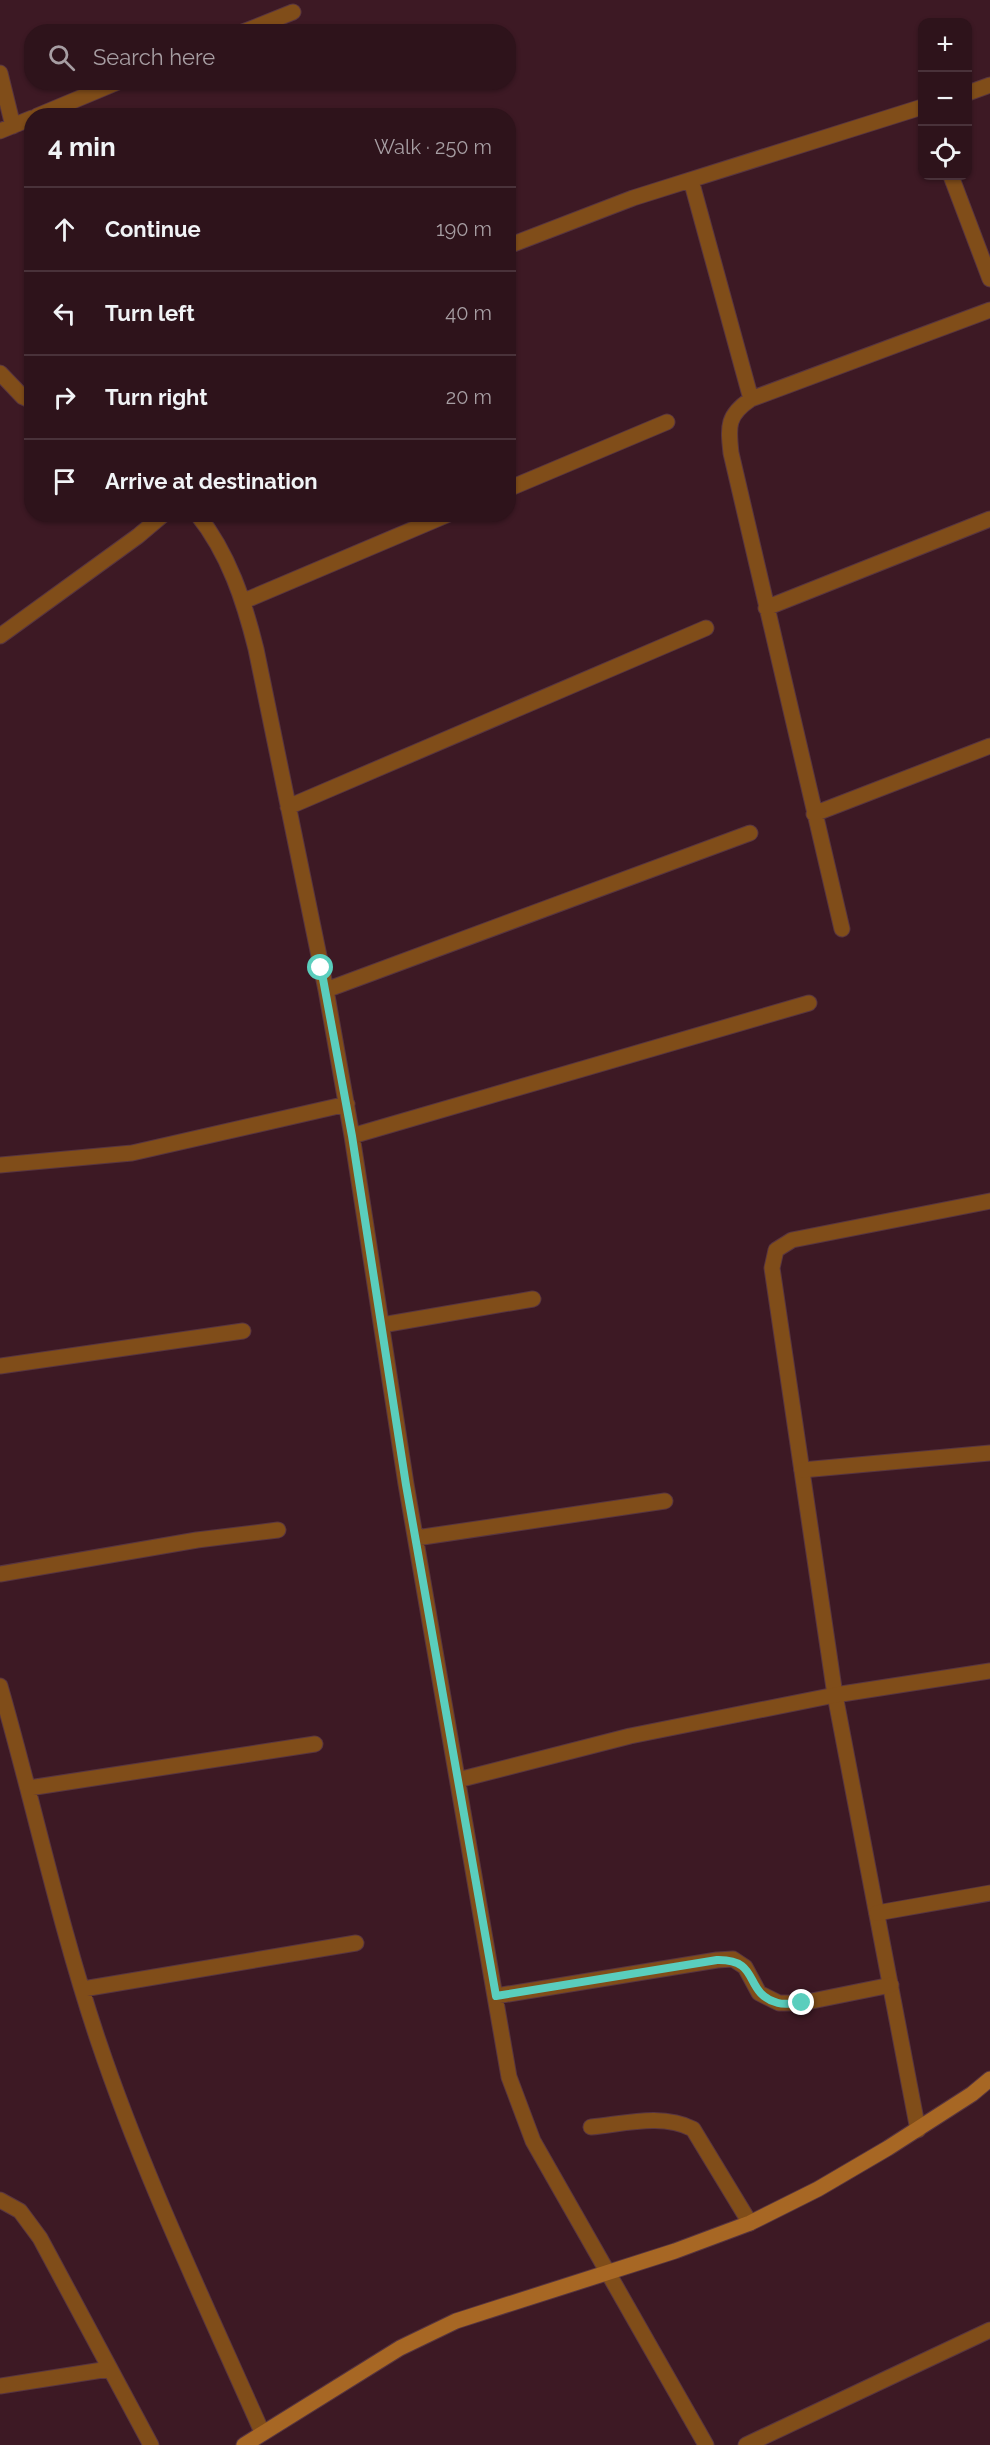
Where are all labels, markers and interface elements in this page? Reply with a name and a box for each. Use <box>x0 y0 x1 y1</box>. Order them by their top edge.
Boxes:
map controls <box>918 18 972 180</box>
button: + <box>918 18 972 72</box>
search box <box>24 24 516 90</box>
icon: search <box>45 41 78 74</box>
text: Search here <box>93 44 215 70</box>
button: − <box>918 72 972 126</box>
button: locate <box>918 126 972 180</box>
text: 4 min <box>48 132 116 162</box>
text: Walk · 250 m <box>374 135 492 159</box>
icon: ahead <box>48 213 81 246</box>
text: Continue <box>105 216 201 242</box>
text: 190 m <box>436 217 492 241</box>
icon: left <box>48 297 81 330</box>
text: Turn left <box>105 300 195 326</box>
text: 40 m <box>445 301 492 325</box>
icon: right <box>48 381 81 414</box>
text: Turn right <box>105 384 208 410</box>
text: 20 m <box>446 385 492 409</box>
icon: arrive <box>48 465 81 498</box>
text: Arrive at destination <box>105 468 318 494</box>
route start <box>307 954 333 980</box>
route end <box>788 1989 814 2015</box>

